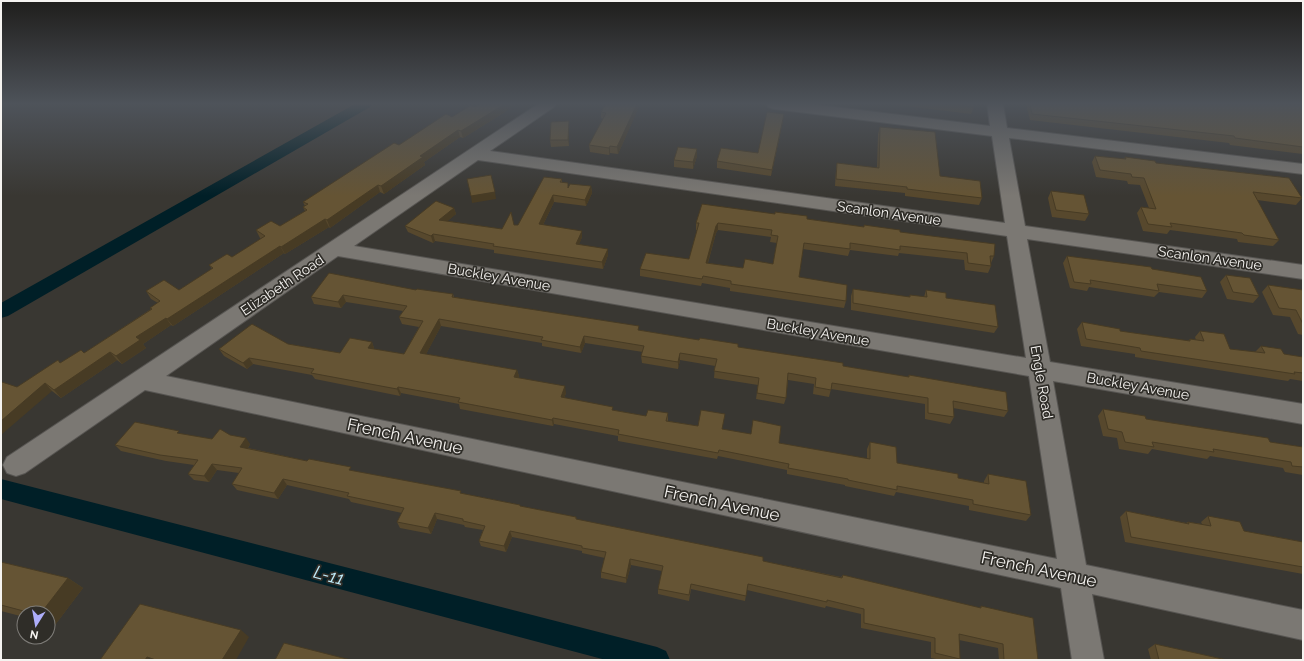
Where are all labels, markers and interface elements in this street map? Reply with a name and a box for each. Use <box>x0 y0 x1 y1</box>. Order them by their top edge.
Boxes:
street label: Scanlon Avenue <box>836 198 942 228</box>
street label: Scanlon Avenue <box>1157 243 1263 273</box>
street label: Elizabeth Road <box>237 251 327 319</box>
street label: Buckley Avenue <box>446 260 552 294</box>
street label: Buckley Avenue <box>765 315 871 349</box>
street label: Engle Road <box>1028 344 1056 420</box>
street label: Buckley Avenue <box>1085 369 1191 403</box>
street label: French Avenue <box>345 414 465 458</box>
street label: French Avenue <box>662 481 782 525</box>
street label: French Avenue <box>979 547 1099 591</box>
water label: L-11 <box>312 561 346 589</box>
north arrow <box>16 605 56 645</box>
text: N <box>29 627 40 642</box>

